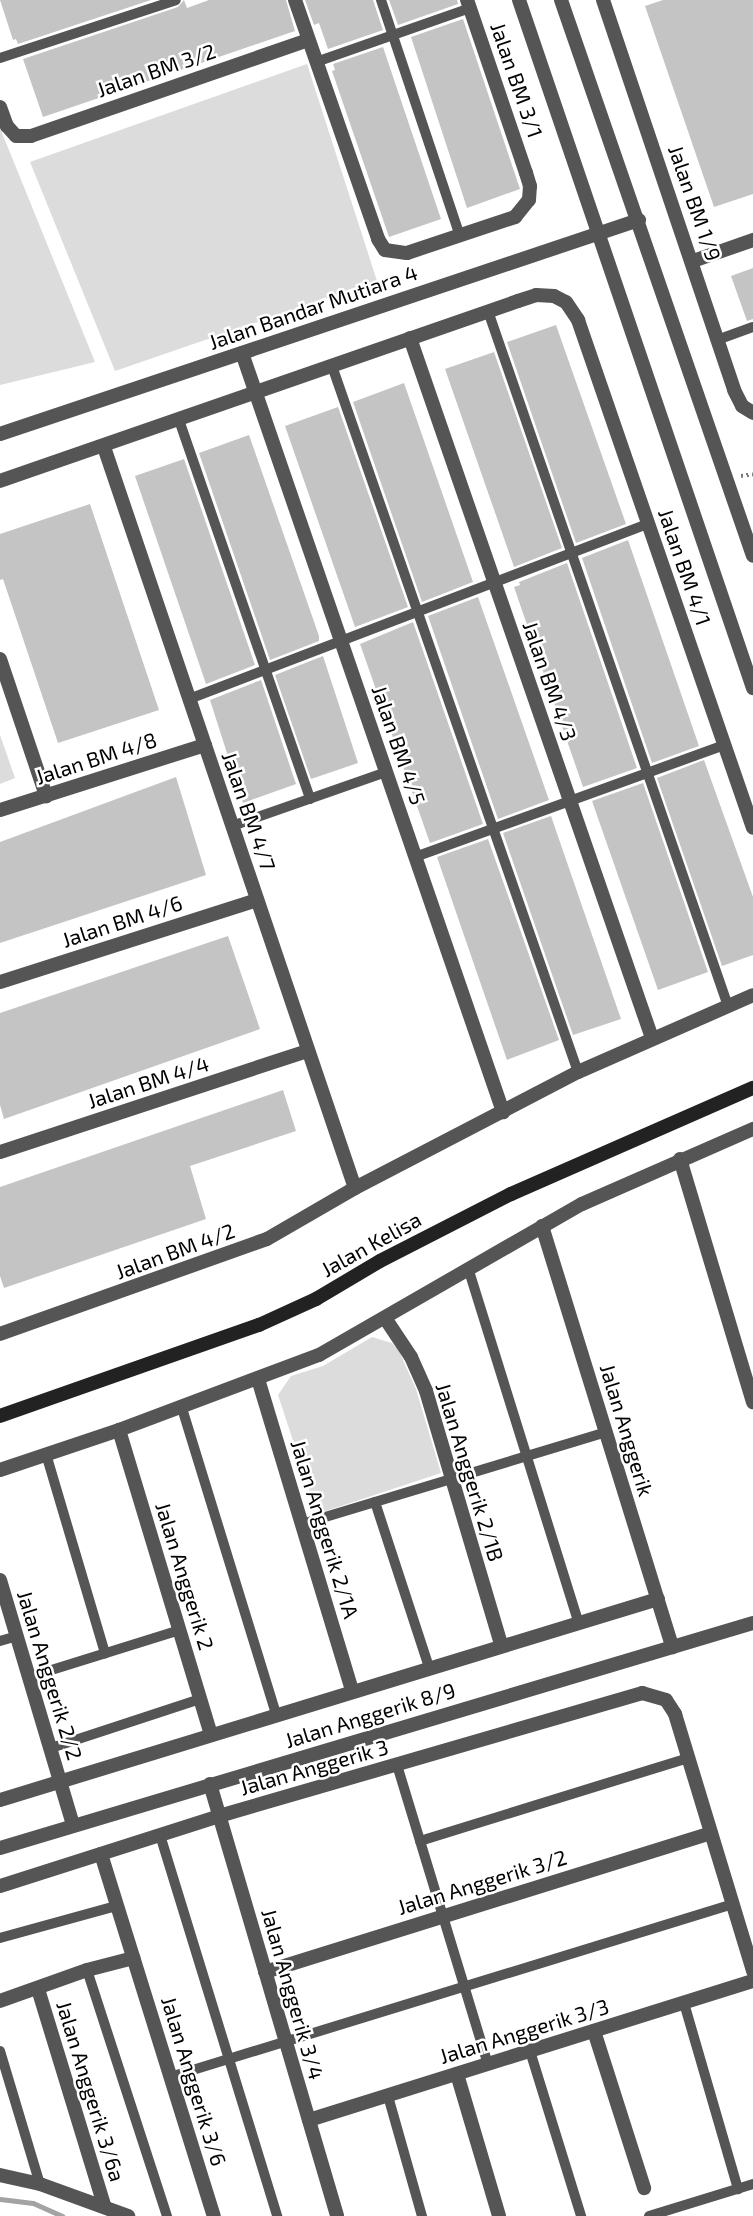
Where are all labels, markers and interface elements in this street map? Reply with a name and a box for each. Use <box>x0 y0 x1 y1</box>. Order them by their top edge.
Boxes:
street label: Jalan BM 3/1 <box>485 19 549 141</box>
street label: Jalan BM 3/2 <box>93 38 219 102</box>
street label: Jalan BM 1/9 <box>663 142 727 264</box>
street label: Jalan Bandar Mutiara 4 <box>205 259 421 355</box>
street label: Jalan BM 4/1 <box>653 505 717 629</box>
street label: Jalan BM 4/3 <box>518 618 582 744</box>
street label: Jalan BM 4/5 <box>367 682 431 808</box>
street label: Jalan BM 4/8 <box>32 727 160 789</box>
street label: Jalan BM 4/7 <box>217 748 281 874</box>
street label: Jalan BM 4/6 <box>59 890 185 952</box>
street label: Jalan BM 4/4 <box>84 1051 212 1113</box>
street label: Jalan Kelisa <box>317 1206 425 1282</box>
street label: Jalan BM 4/2 <box>112 1218 238 1284</box>
street label: Jalan Anggerik <box>595 1361 659 1499</box>
street label: Jalan Anggerik 2/1B <box>431 1379 509 1565</box>
street label: Jalan Anggerik 2/1A <box>286 1436 364 1622</box>
street label: Jalan Anggerik 2 <box>150 1499 220 1653</box>
street label: Jalan Anggerik 2/2 <box>12 1587 88 1763</box>
street label: Jalan Anggerik 8/9 <box>281 1677 459 1753</box>
street label: Jalan Anggerik 3 <box>237 1734 391 1800</box>
street label: Jalan Anggerik 3/2 <box>394 1844 570 1920</box>
street label: Jalan Anggerik 3/4 <box>256 1905 330 2083</box>
street label: Jalan Anggerik 3/6 <box>156 1993 232 2169</box>
street label: Jalan Anggerik 3/3 <box>436 1993 612 2069</box>
street label: Jalan Anggerik 3/6a <box>51 1997 131 2185</box>

